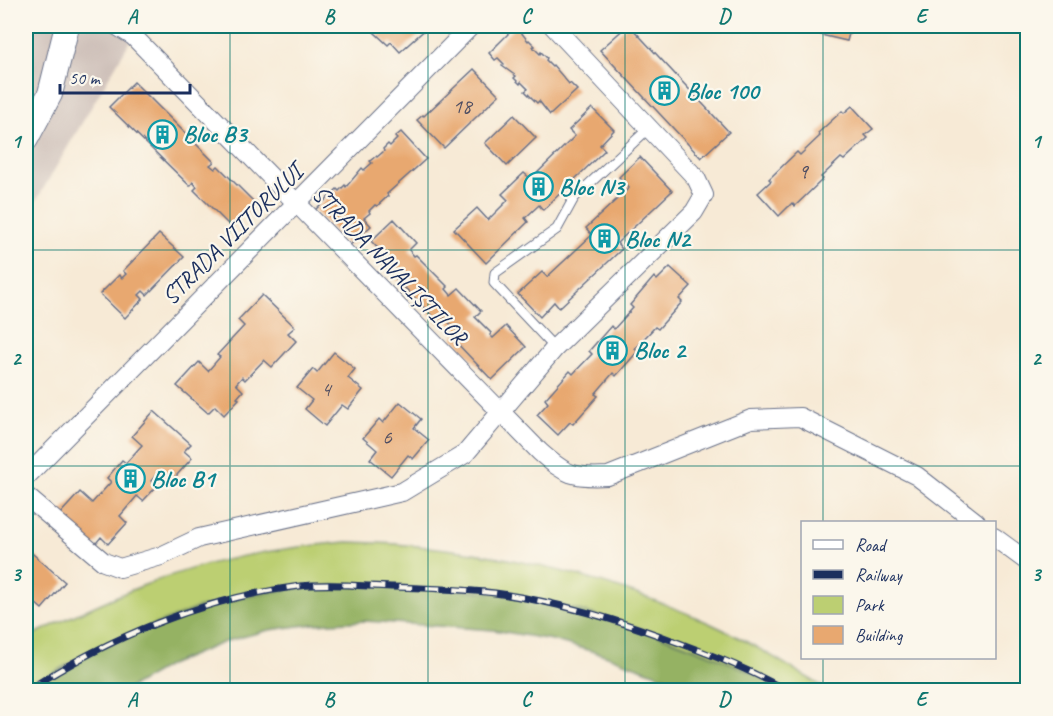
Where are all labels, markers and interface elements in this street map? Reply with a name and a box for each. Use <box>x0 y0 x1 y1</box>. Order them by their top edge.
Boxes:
text: A <box>127 4 139 29</box>
text: B <box>324 4 336 29</box>
text: C <box>521 4 533 29</box>
text: D <box>718 4 732 29</box>
text: E <box>916 4 930 29</box>
scale bar <box>60 57 190 95</box>
text: 50 m <box>69 67 102 89</box>
building icon: Bloc 100 <box>649 75 681 107</box>
place label: Bloc 100 <box>686 76 761 106</box>
house number: 18 <box>453 93 474 119</box>
building icon: Bloc B3 <box>146 118 178 150</box>
place label: Bloc B3 <box>183 119 249 149</box>
text: 1 <box>12 129 23 154</box>
text: 1 <box>1032 129 1043 154</box>
street label: STRADA VIITORULUI <box>155 153 313 311</box>
house number: 9 <box>798 158 809 184</box>
building icon: Bloc N3 <box>522 171 554 203</box>
place label: Bloc N3 <box>559 172 626 202</box>
street label: STRADA NAVALIȘTILOR <box>306 179 475 353</box>
building icon: Bloc N2 <box>588 223 620 255</box>
place label: Bloc N2 <box>625 224 692 254</box>
building icon: Bloc 2 <box>597 334 629 366</box>
place label: Bloc 2 <box>634 335 687 365</box>
text: 2 <box>12 346 23 371</box>
text: 2 <box>1032 346 1043 371</box>
house number: 4 <box>321 376 333 402</box>
house number: 6 <box>382 424 392 450</box>
building icon: Bloc B1 <box>114 463 146 495</box>
place label: Bloc B1 <box>151 464 218 494</box>
legend <box>801 521 996 659</box>
text: Road <box>855 534 888 556</box>
text: 3 <box>12 562 23 587</box>
text: 3 <box>1032 562 1043 587</box>
text: Railway <box>855 564 903 586</box>
text: Park <box>855 594 885 616</box>
text: Building <box>855 624 904 646</box>
text: A <box>127 687 139 712</box>
text: B <box>324 687 336 712</box>
text: C <box>521 687 533 712</box>
text: D <box>718 687 732 712</box>
text: E <box>916 687 930 712</box>

